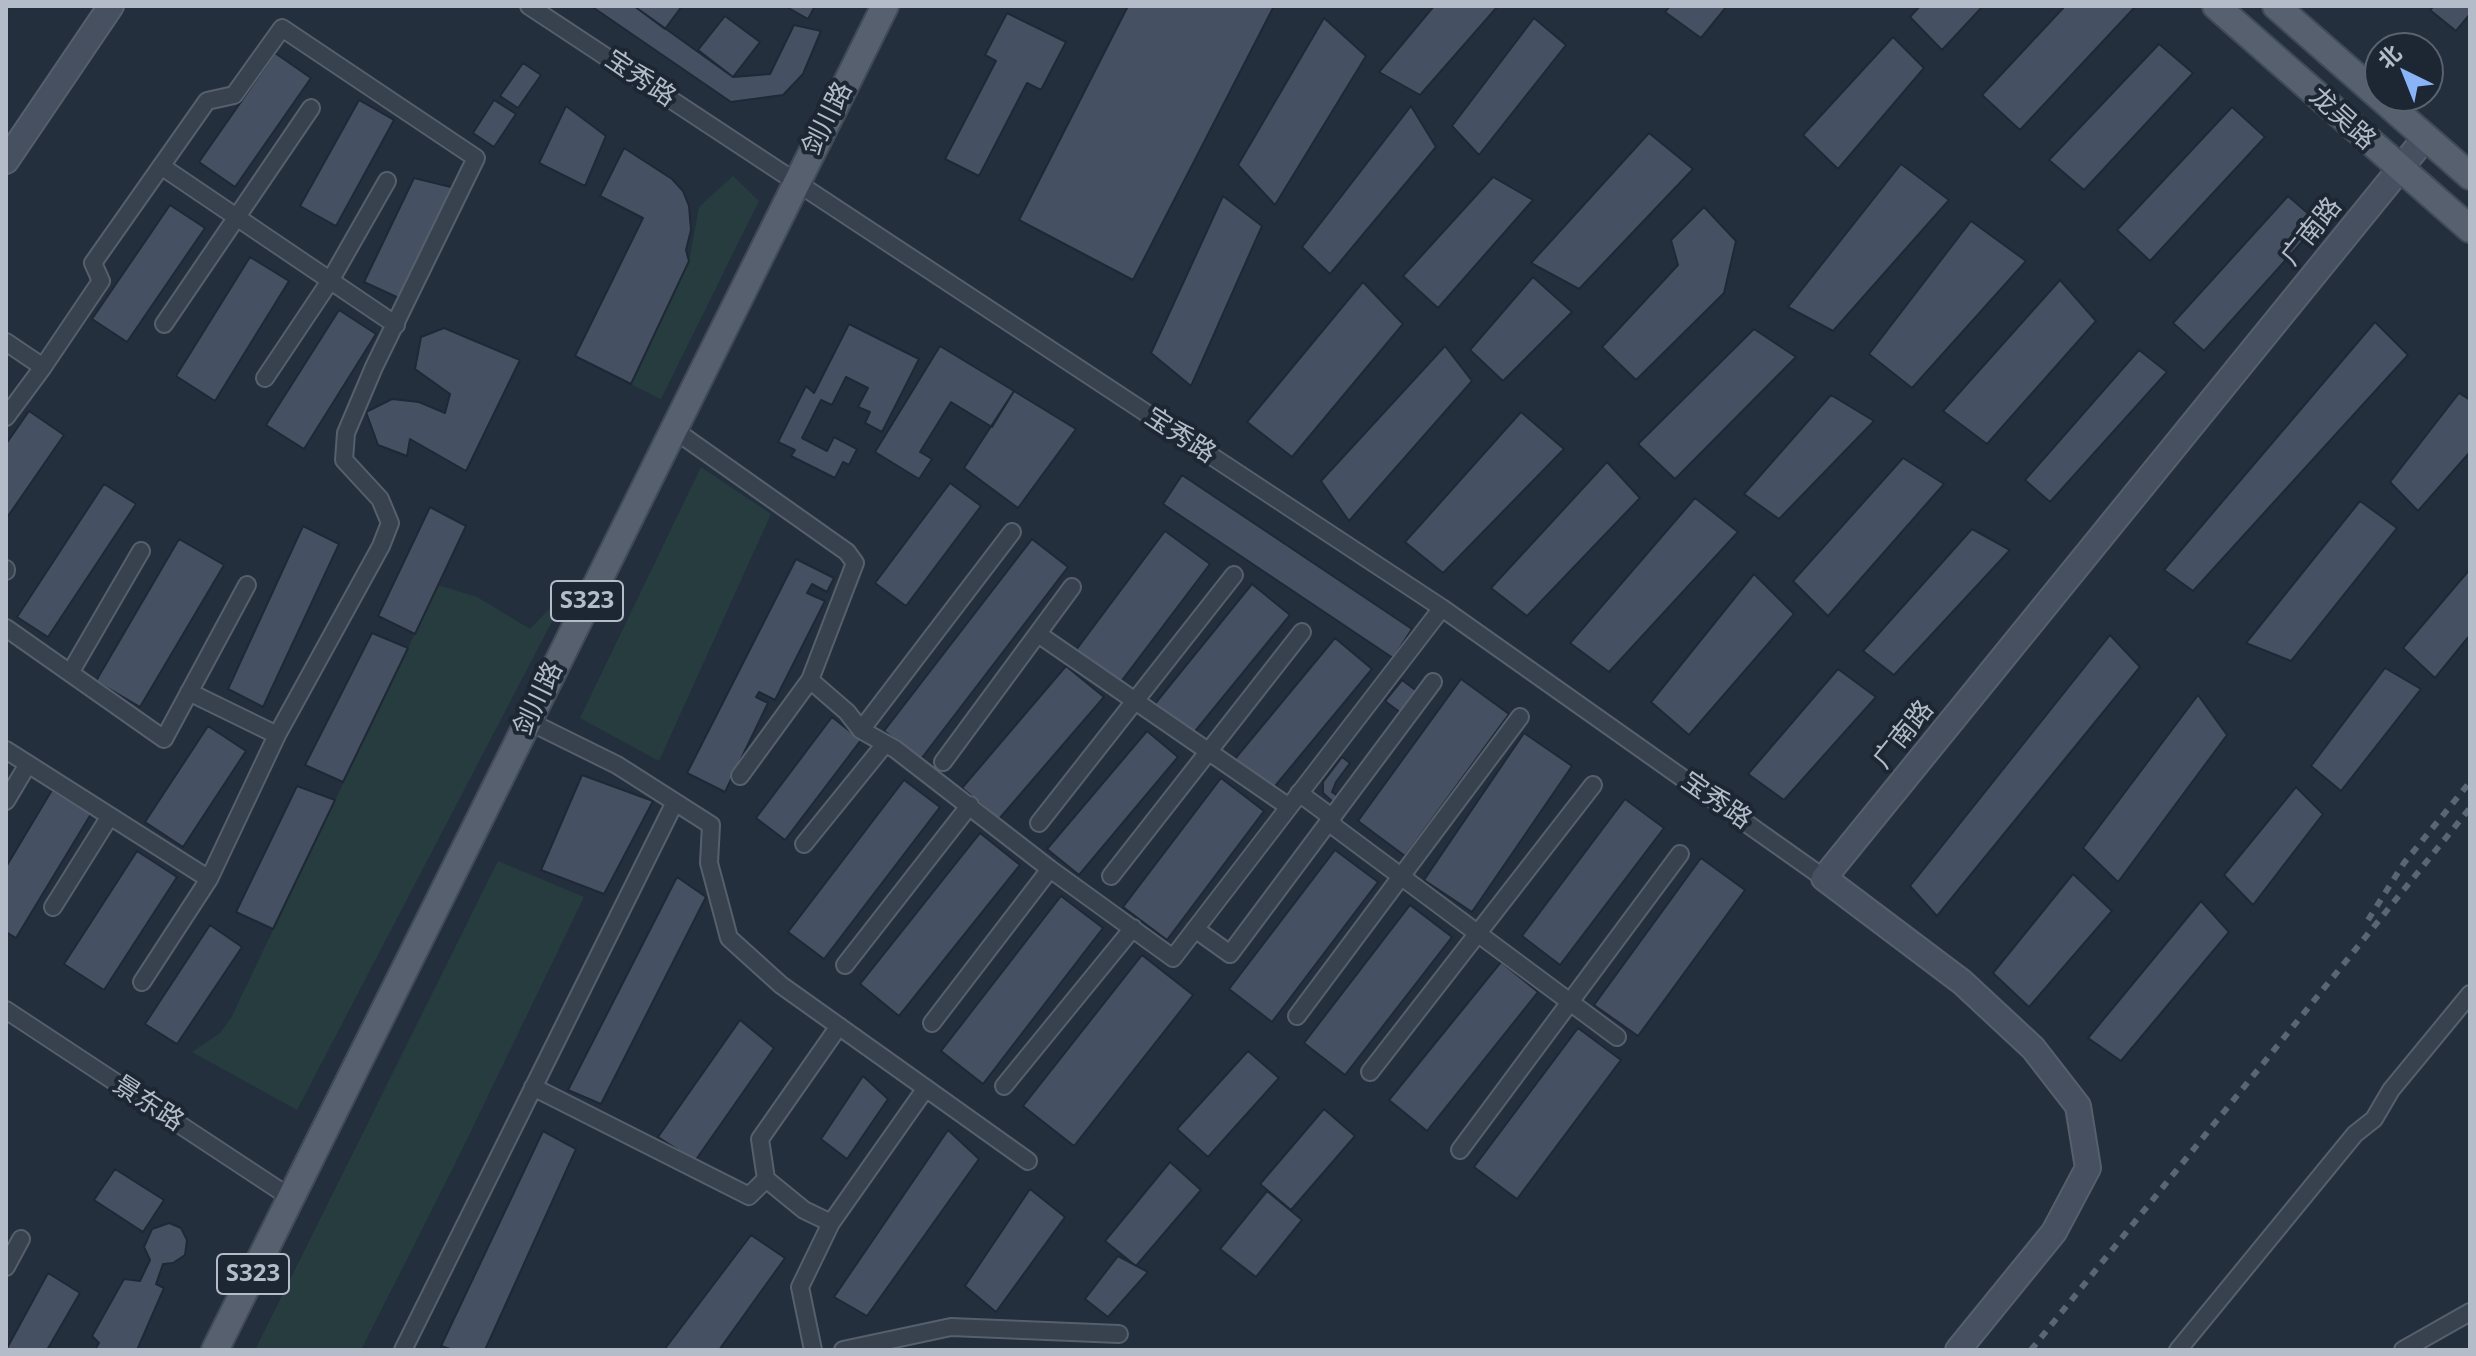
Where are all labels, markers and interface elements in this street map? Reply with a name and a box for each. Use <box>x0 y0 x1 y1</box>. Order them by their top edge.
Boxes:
north arrow <box>2364 32 2444 112</box>
text: 北 <box>2371 37 2407 74</box>
street label: 宝秀路 <box>599 44 681 114</box>
street label: 剑川路 <box>796 77 860 161</box>
street label: 龙吴路 <box>2303 81 2381 157</box>
street label: 广南路 <box>2275 192 2349 272</box>
street label: 宝秀路 <box>1139 402 1221 470</box>
road number: S323 <box>551 581 623 621</box>
street label: 剑川路 <box>508 657 570 741</box>
street label: 广南路 <box>1867 695 1941 775</box>
street label: 宝秀路 <box>1675 766 1757 836</box>
street label: 景东路 <box>107 1070 189 1138</box>
road number: S323 <box>217 1254 289 1294</box>

